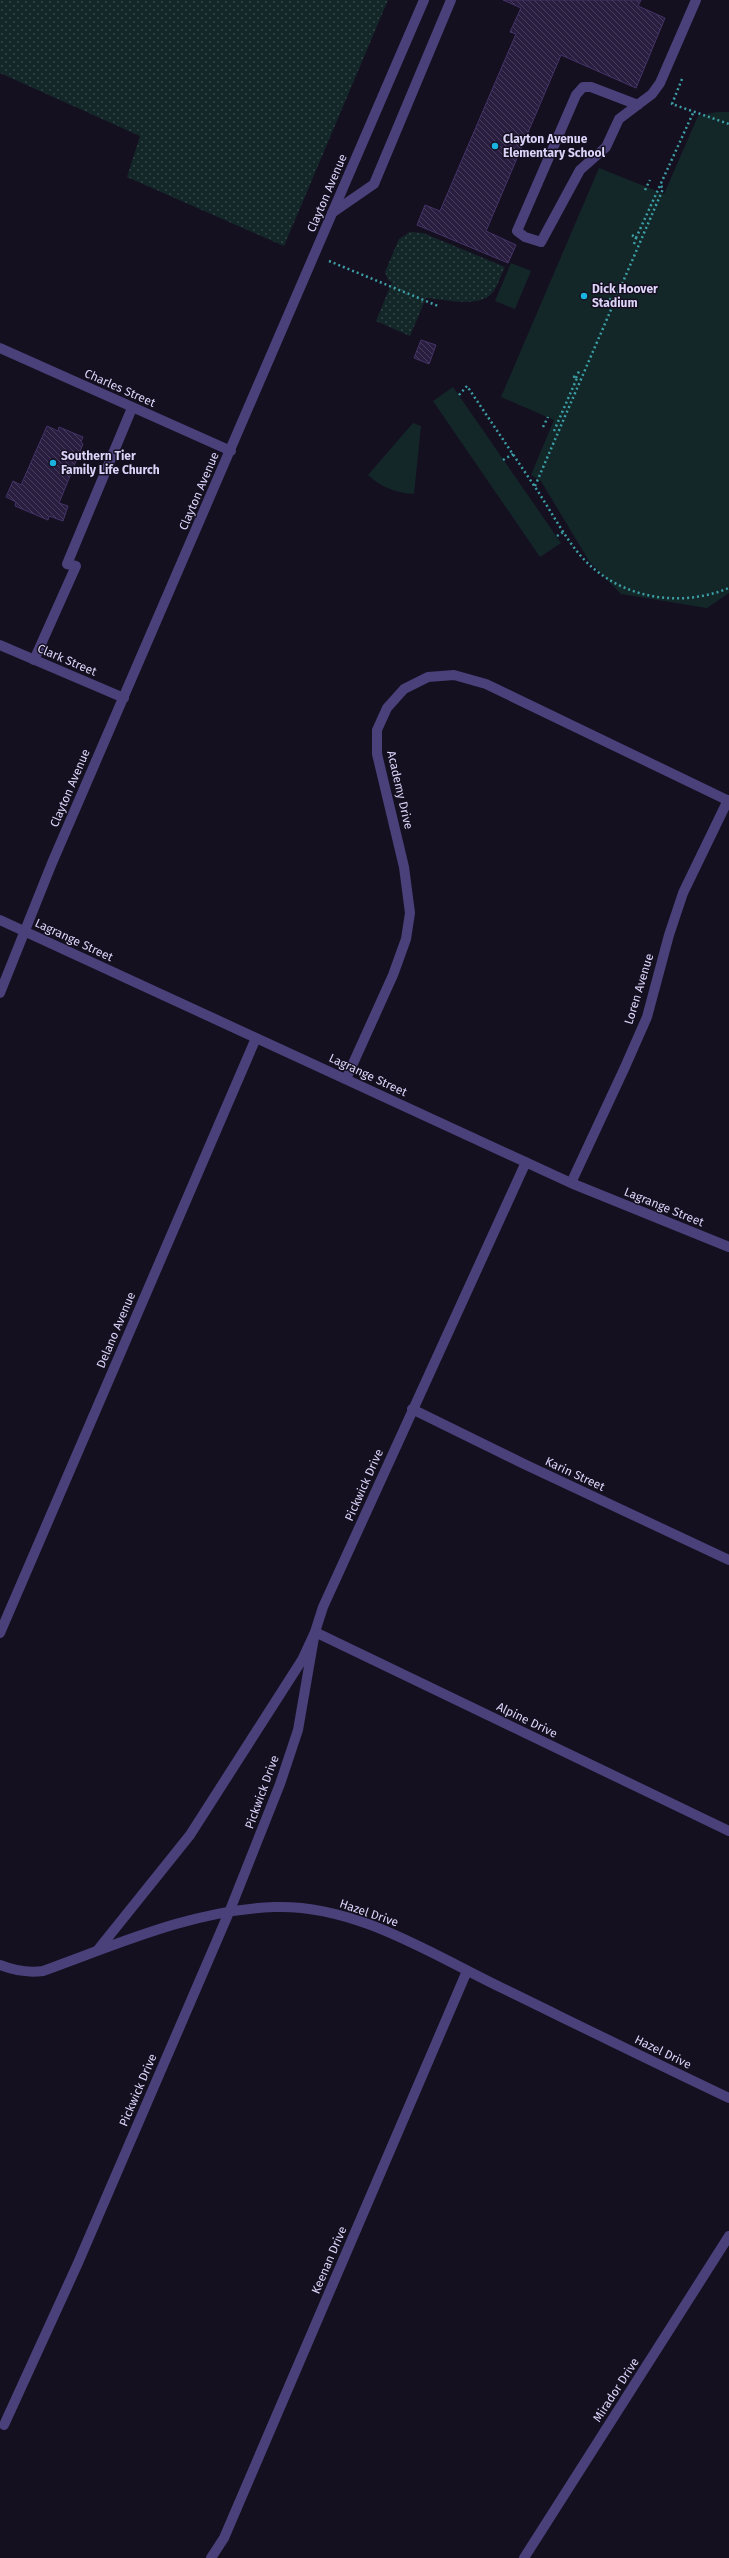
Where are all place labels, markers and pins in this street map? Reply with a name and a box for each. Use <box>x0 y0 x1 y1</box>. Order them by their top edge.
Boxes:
place label: Clayton Avenue Elementary School <box>503 132 606 160</box>
marker: Clayton Avenue Elementary School <box>490 141 500 151</box>
place label: Dick Hoover Stadium <box>592 282 658 310</box>
marker: Dick Hoover Stadium <box>579 291 589 301</box>
place label: Southern Tier Family Life Church <box>61 449 160 477</box>
marker: Southern Tier Family Life Church <box>48 458 58 468</box>

